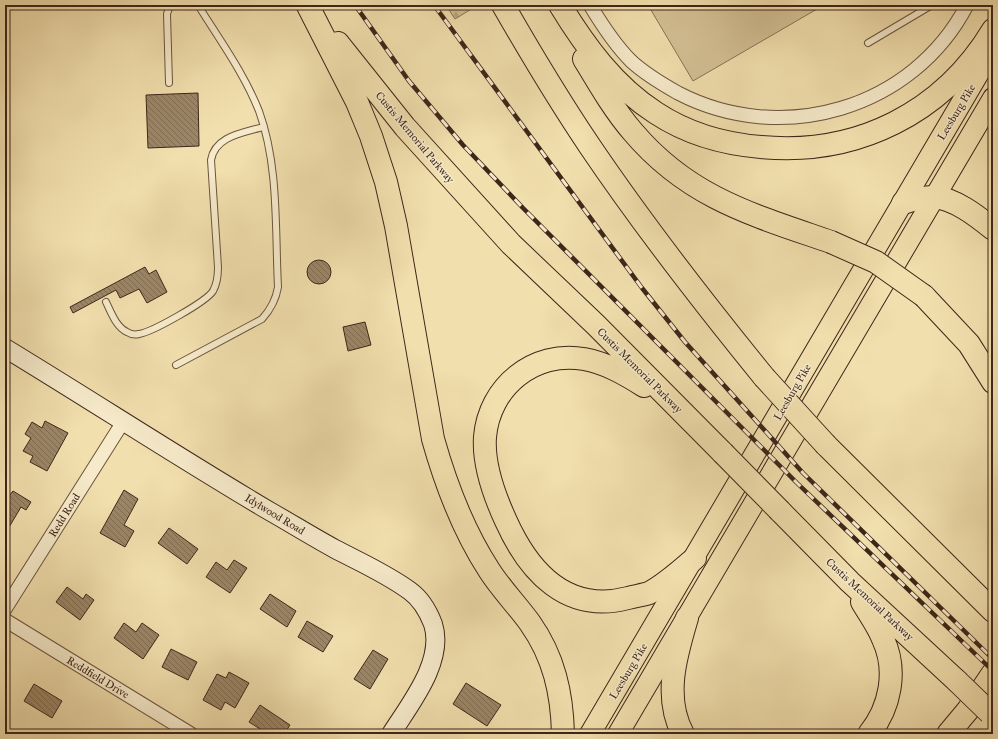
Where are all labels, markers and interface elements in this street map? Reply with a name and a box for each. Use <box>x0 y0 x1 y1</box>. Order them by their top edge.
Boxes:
street label: Leesburg Pike <box>935 82 978 143</box>
street label: Custis Memorial Parkway <box>373 89 457 186</box>
street label: Custis Memorial Parkway <box>594 325 686 416</box>
street label: Leesburg Pike <box>771 361 814 423</box>
street label: Redd Road <box>46 491 83 540</box>
street label: Idylwood Road <box>242 491 307 538</box>
street label: Custis Memorial Parkway <box>823 555 917 644</box>
street label: Leesburg Pike <box>607 641 650 702</box>
street label: Reddfield Drive <box>64 654 132 701</box>

